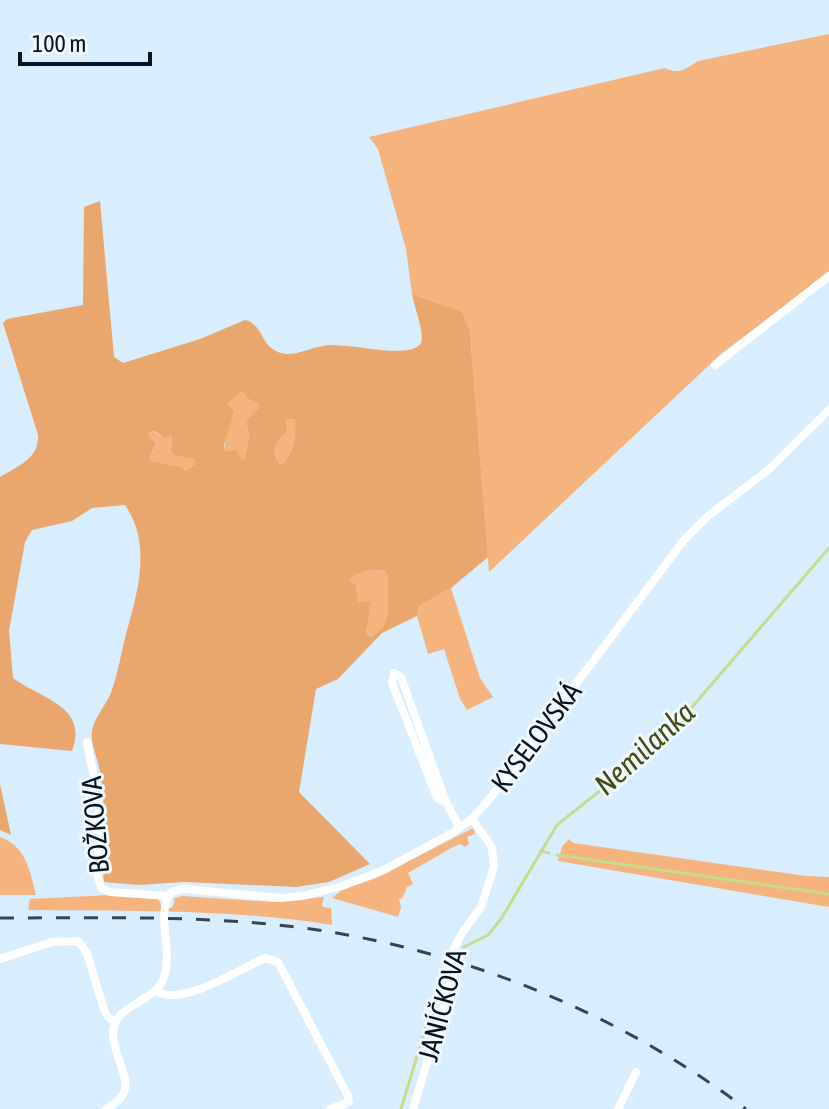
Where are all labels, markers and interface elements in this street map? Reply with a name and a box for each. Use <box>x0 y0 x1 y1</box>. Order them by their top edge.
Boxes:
scale bar <box>20 16 150 66</box>
text: 100 m <box>32 30 86 57</box>
street label: KYSELOVSKÁ <box>484 676 588 798</box>
water label: Nemilanka <box>587 694 701 802</box>
street label: BOŽKOVA <box>75 775 115 875</box>
street label: JANÍČKOVA <box>412 945 472 1065</box>

